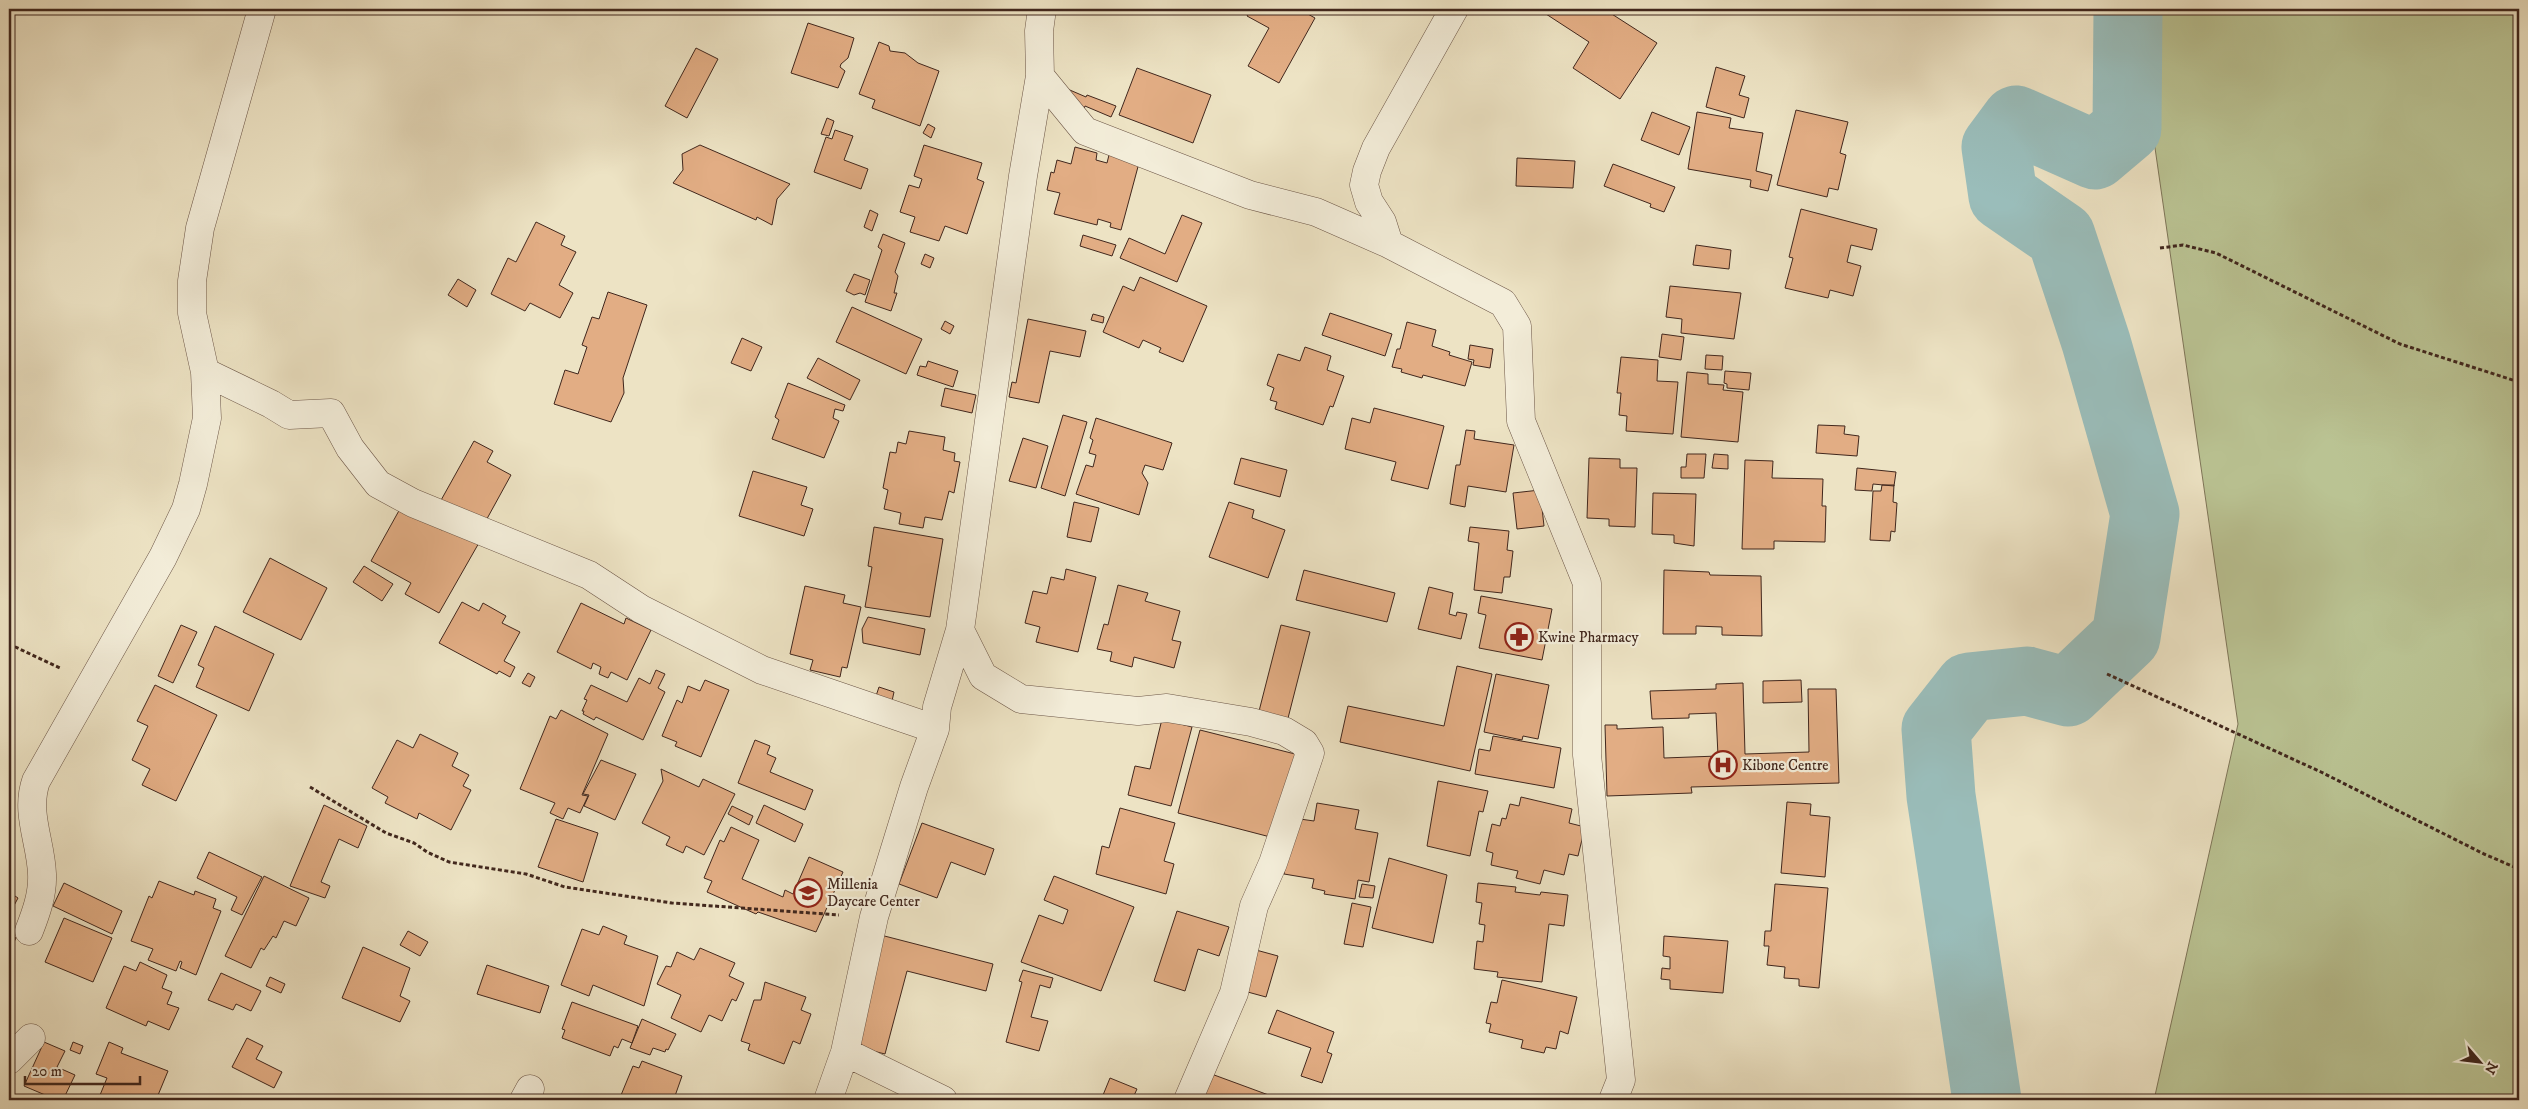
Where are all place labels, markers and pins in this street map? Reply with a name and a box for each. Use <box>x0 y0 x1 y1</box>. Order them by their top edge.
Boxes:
pharmacy icon: Kwine Pharmacy <box>1504 622 1534 652</box>
place label: Kwine Pharmacy <box>1538 628 1639 647</box>
hospital icon: Kibone Centre <box>1708 750 1738 780</box>
place label: Kibone Centre <box>1742 756 1828 775</box>
place label: Millenia Daycare Center <box>827 875 920 911</box>
school or university icon: Millenia Daycare Center <box>793 878 823 908</box>

